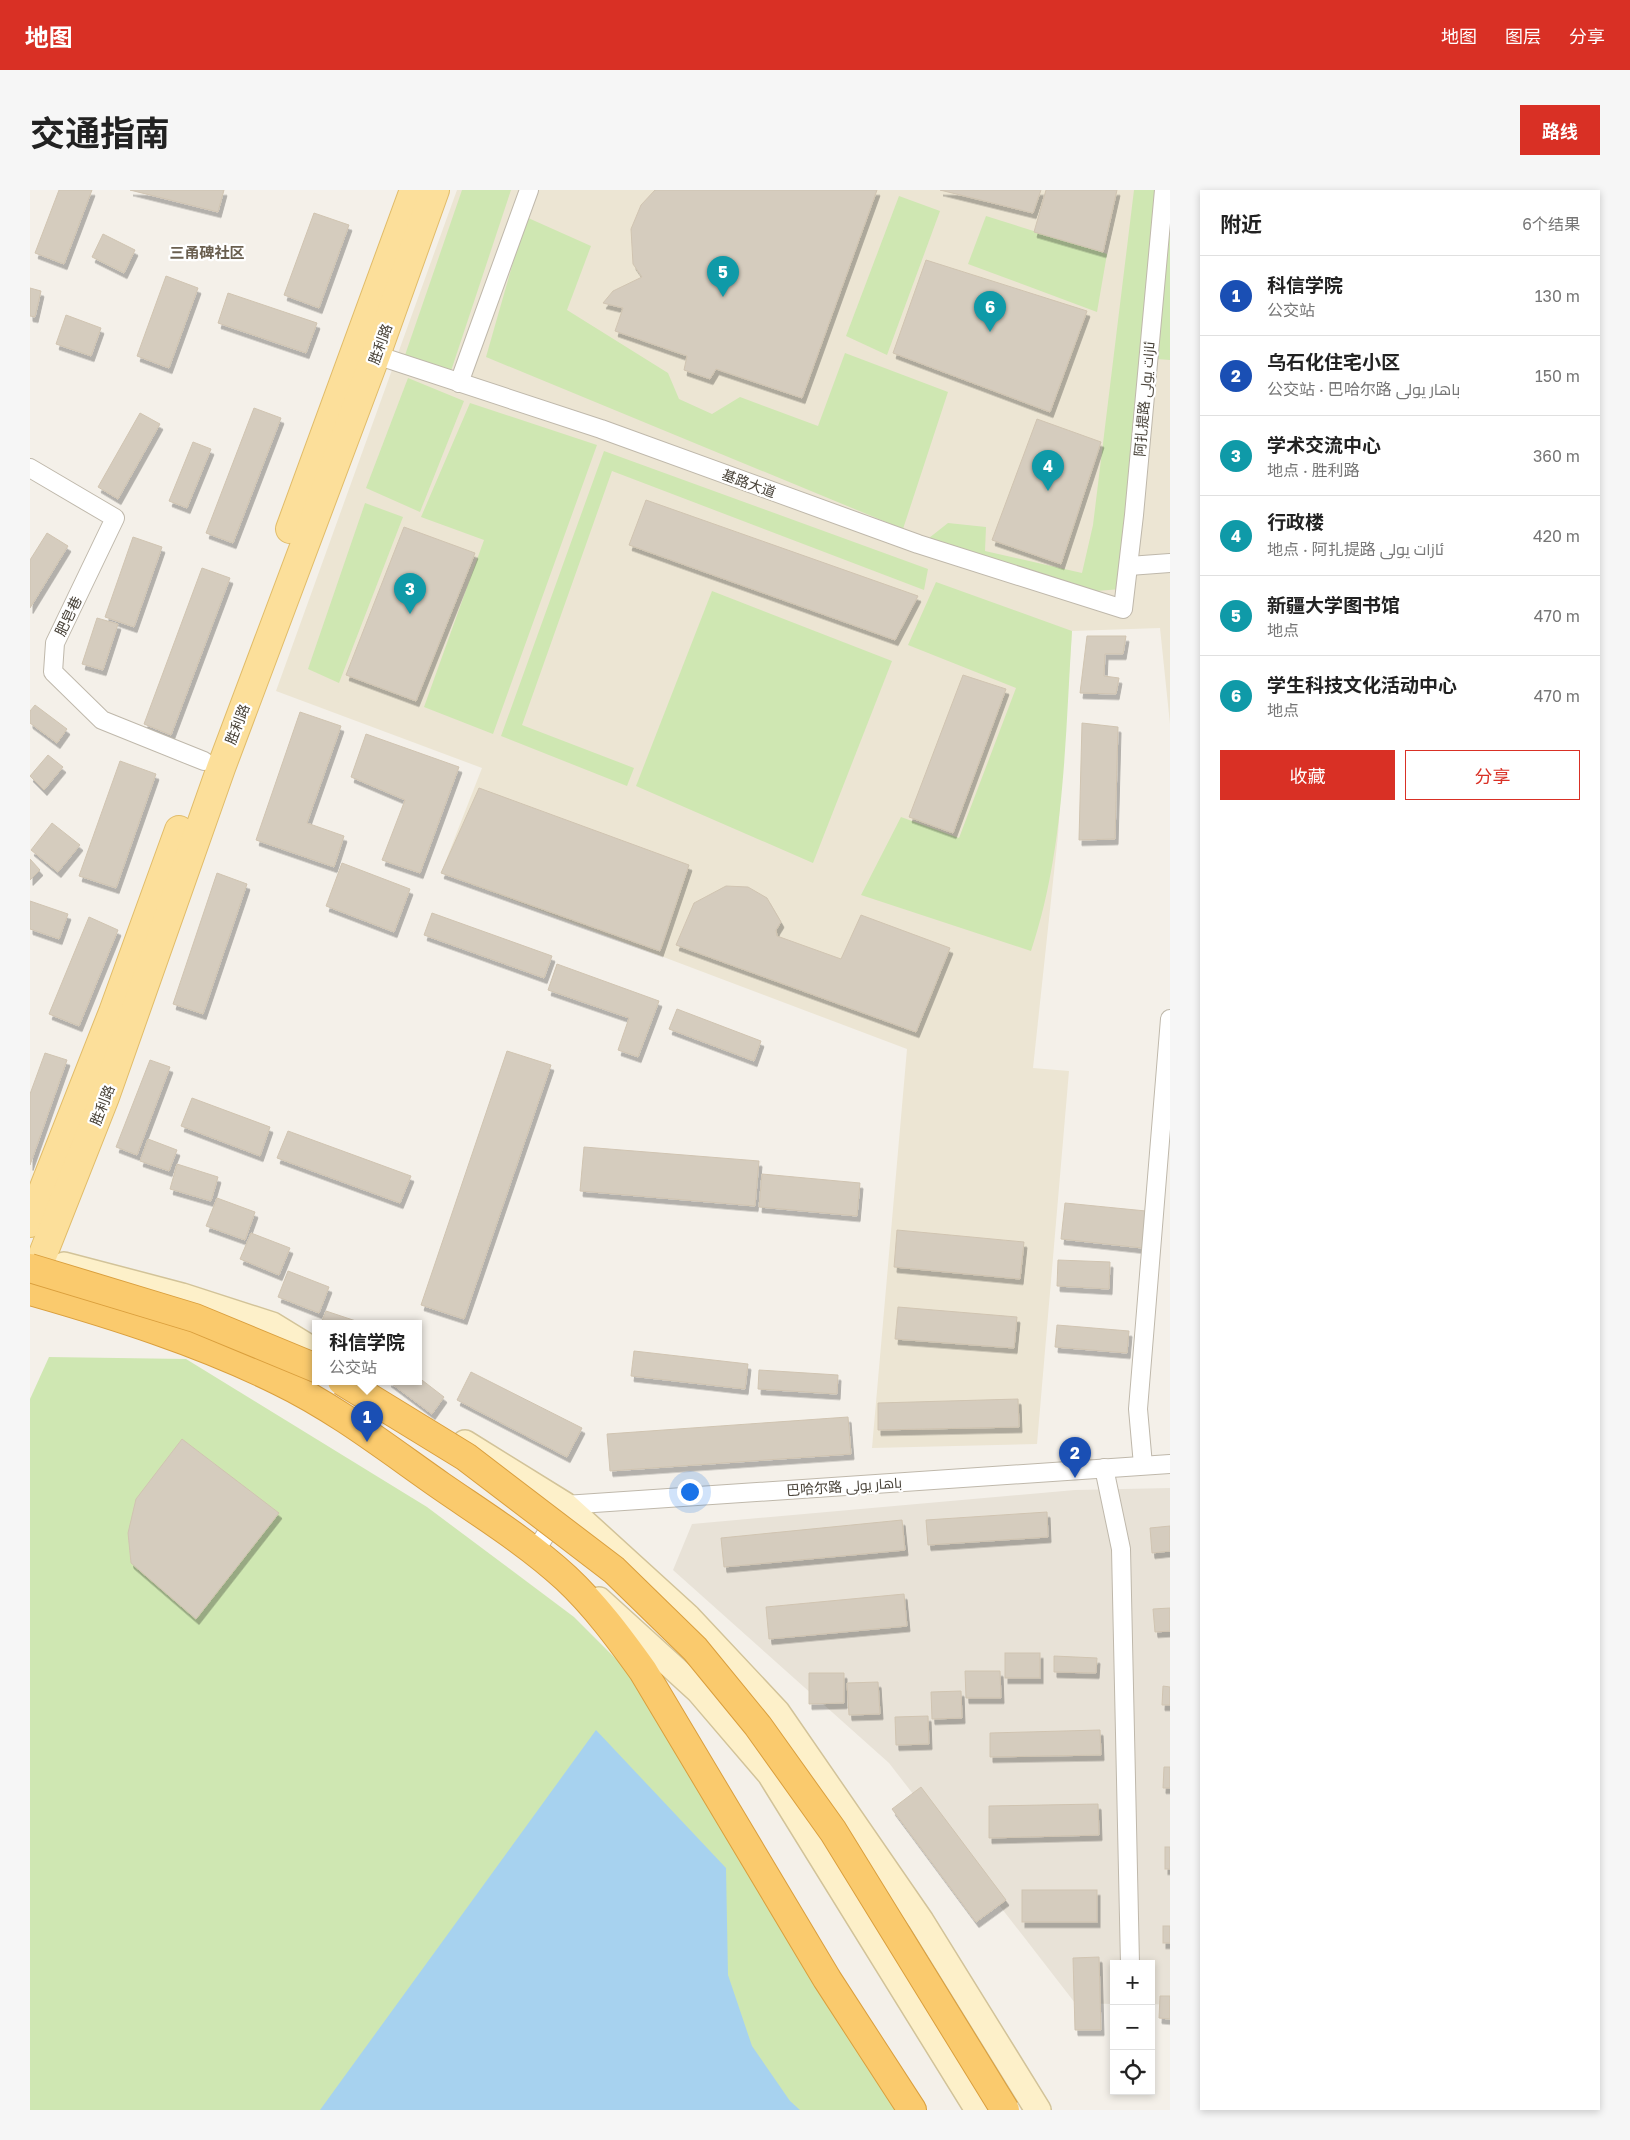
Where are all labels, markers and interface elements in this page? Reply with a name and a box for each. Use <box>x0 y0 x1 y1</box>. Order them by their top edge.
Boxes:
text: 地图 <box>25 22 73 51</box>
text: 地图 <box>1441 25 1477 47</box>
text: 图层 <box>1505 25 1541 47</box>
text: 分享 <box>1569 25 1605 47</box>
button: 路线 <box>1520 105 1600 155</box>
text: 交通指南 <box>30 112 170 154</box>
text: 附近 <box>1220 211 1262 237</box>
text: 6个结果 <box>1522 214 1580 234</box>
district label: 三甬碑社区 <box>169 243 245 261</box>
pin: 5 <box>707 256 739 297</box>
text: 科信学院 <box>1267 273 1343 296</box>
text: 1 <box>1232 286 1240 306</box>
text: 130 m <box>1535 286 1580 306</box>
pin: 6 <box>974 291 1006 332</box>
text: 公交站 <box>1267 300 1315 320</box>
street label: 胜利路 <box>365 321 395 367</box>
street label: 阿扎提路 ئازات يولى <box>1130 340 1158 457</box>
text: 乌石化住宅小区 <box>1267 350 1400 373</box>
text: 2 <box>1231 366 1241 386</box>
text: 150 m <box>1535 366 1580 386</box>
text: 公交站 · 巴哈尔路 باھار يولى <box>1267 379 1460 399</box>
text: 学术交流中心 <box>1267 433 1381 456</box>
text: 3 <box>1231 446 1241 466</box>
text: 360 m <box>1533 446 1580 466</box>
pin: 4 <box>1032 450 1064 491</box>
text: 地点 · 胜利路 <box>1267 460 1360 480</box>
street label: 基路大道 <box>720 465 778 501</box>
text: 行政楼 <box>1267 510 1324 533</box>
text: 4 <box>1231 526 1241 546</box>
text: 420 m <box>1533 526 1580 546</box>
text: 地点 · 阿扎提路 ئازات يولى <box>1267 539 1444 559</box>
pin: 3 <box>394 573 426 614</box>
street label: 肥皂巷 <box>51 593 85 639</box>
text: 新疆大学图书馆 <box>1267 593 1400 616</box>
text: 5 <box>1231 606 1241 626</box>
text: 470 m <box>1534 606 1580 626</box>
text: 地点 <box>1267 620 1299 640</box>
text: 学生科技文化活动中心 <box>1267 673 1457 696</box>
text: 6 <box>1231 686 1241 706</box>
text: 470 m <box>1534 686 1580 706</box>
text: 地点 <box>1267 700 1299 720</box>
street label: 胜利路 <box>222 701 252 747</box>
button: 收藏 <box>1220 750 1395 800</box>
button: 分享 <box>1405 750 1580 800</box>
street label: 胜利路 <box>87 1082 117 1128</box>
popup <box>312 1320 422 1385</box>
text: 科信学院 <box>329 1330 405 1353</box>
text: 公交站 <box>329 1357 377 1377</box>
pin: 1 <box>351 1401 383 1442</box>
pin: 2 <box>1059 1437 1091 1478</box>
street label: 巴哈尔路 باھار يولى <box>786 1473 902 1499</box>
your location <box>677 1479 703 1505</box>
map controls <box>1110 1960 1155 2095</box>
button: + <box>1110 1960 1155 2005</box>
button: − <box>1110 2005 1155 2050</box>
button: locate <box>1110 2050 1155 2095</box>

